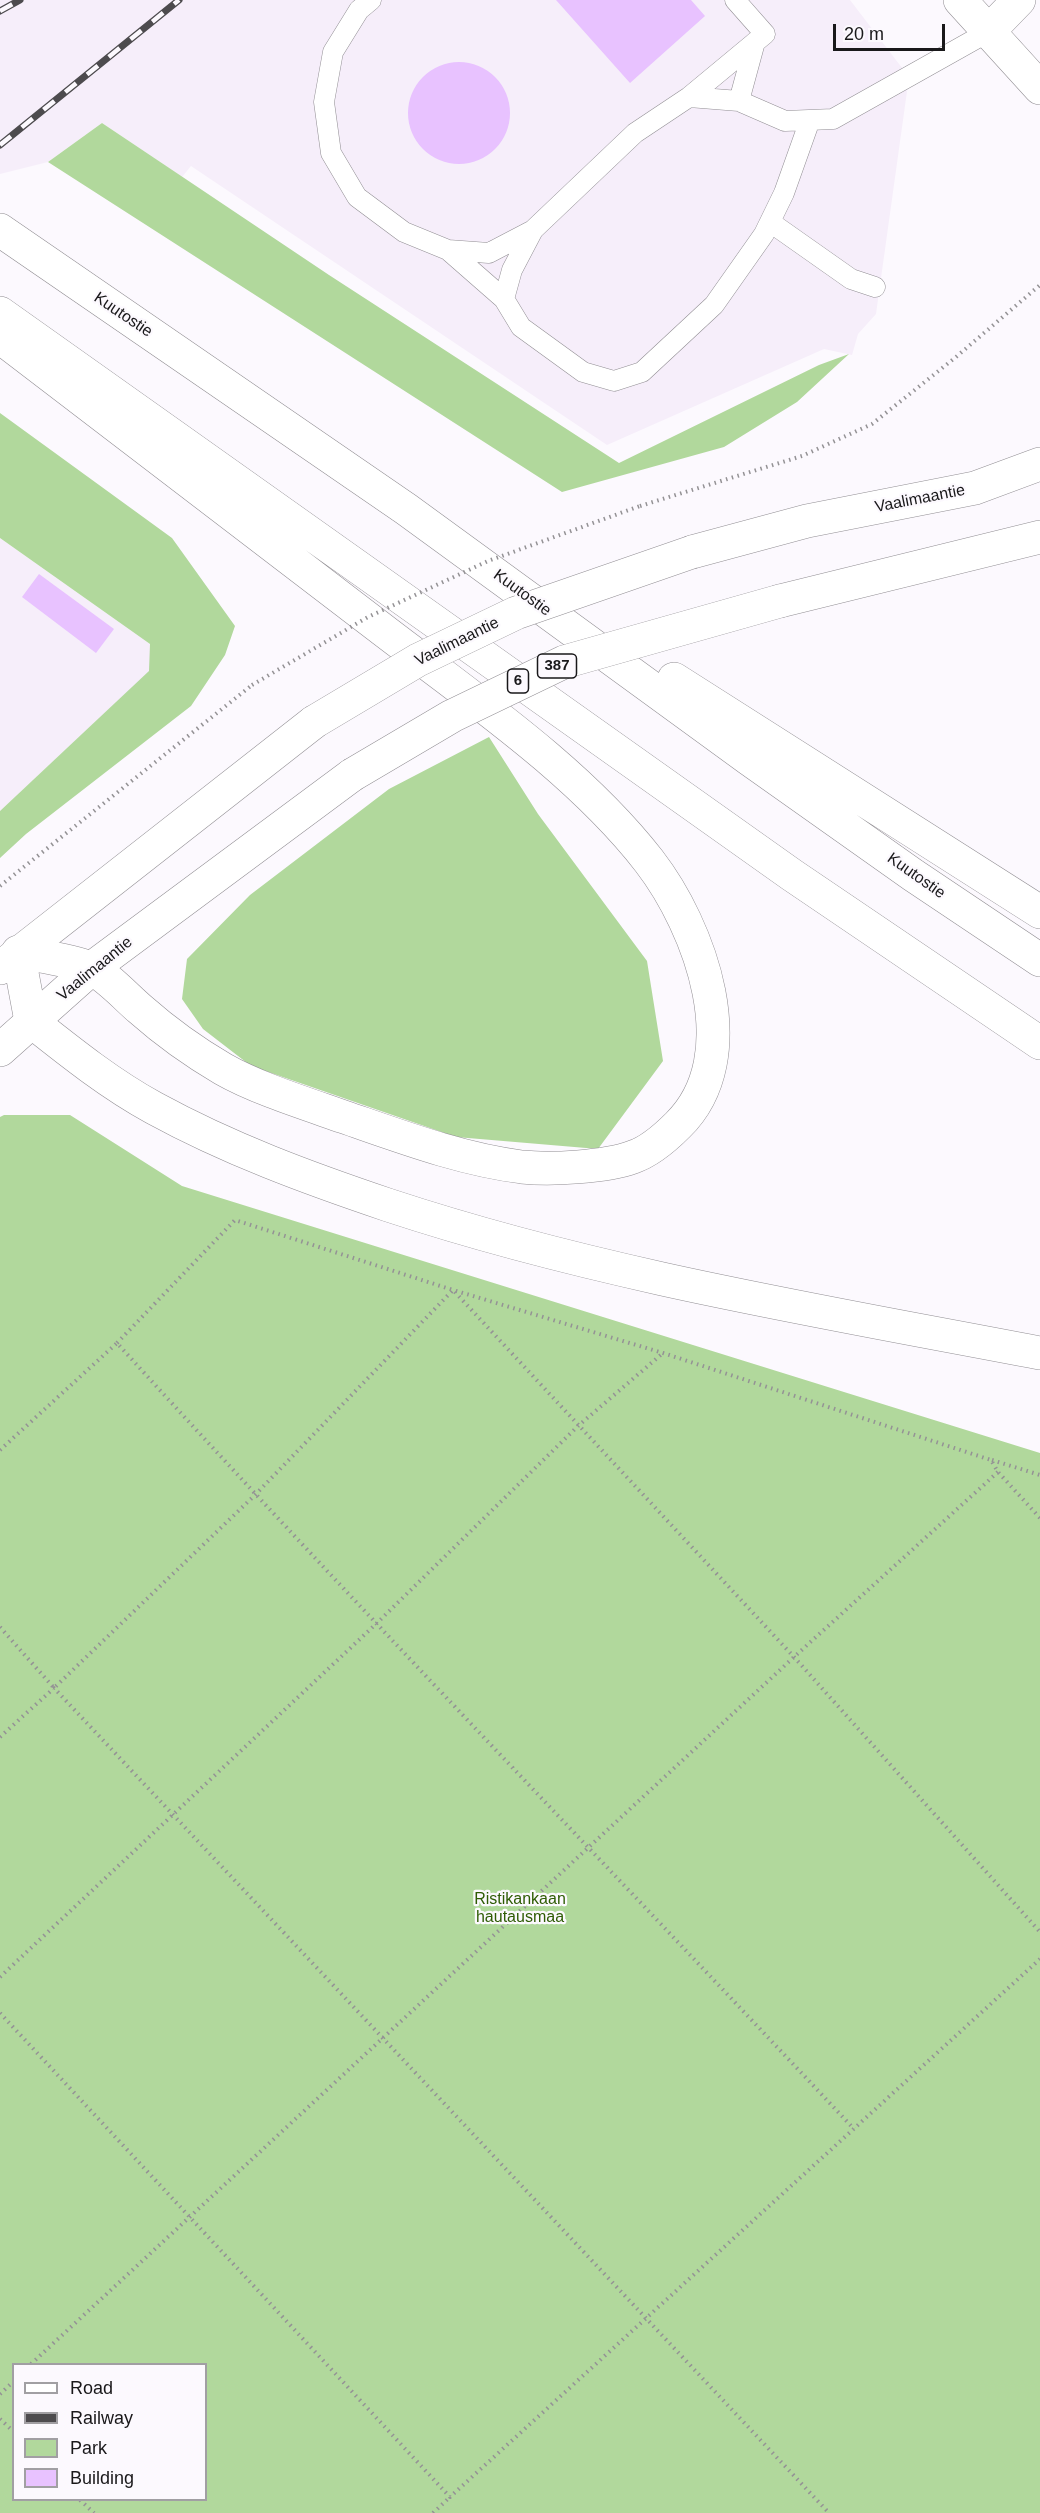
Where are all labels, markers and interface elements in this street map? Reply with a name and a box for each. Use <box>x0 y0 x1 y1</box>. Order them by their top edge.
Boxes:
scale bar <box>836 12 948 50</box>
text: 20 m <box>844 24 884 44</box>
street label: Kuutostie <box>90 288 156 342</box>
street label: Vaalimaantie <box>873 481 967 517</box>
street label: Kuutostie <box>489 566 555 620</box>
street label: Vaalimaantie <box>412 613 502 671</box>
road number: 387 <box>538 654 576 678</box>
road number: 6 <box>508 669 528 693</box>
street label: Kuutostie <box>883 849 949 903</box>
street label: Vaalimaantie <box>53 933 137 1005</box>
park label: Ristikankaan hautausmaa <box>474 1890 566 1928</box>
legend <box>12 2363 207 2501</box>
text: Road <box>70 2378 113 2398</box>
text: Railway <box>70 2408 133 2428</box>
text: Park <box>70 2438 107 2458</box>
text: Building <box>70 2468 134 2488</box>

